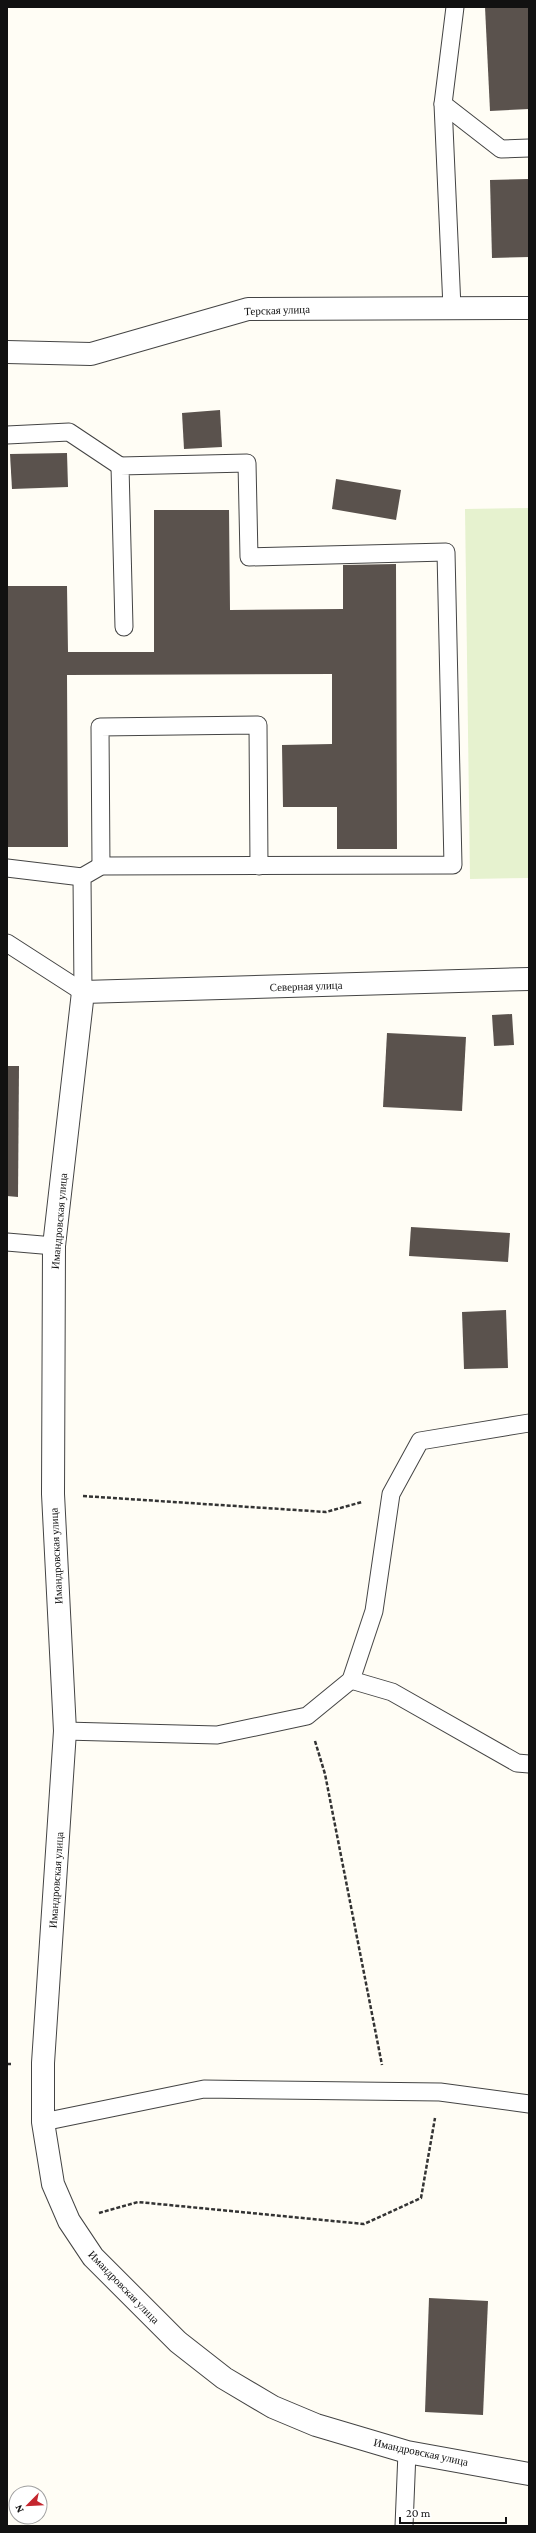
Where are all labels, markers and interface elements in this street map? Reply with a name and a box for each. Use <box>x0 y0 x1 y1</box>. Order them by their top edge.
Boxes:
street label: Терская улица <box>244 303 310 317</box>
street label: Северная улица <box>269 979 343 993</box>
street label: Имандровская улица <box>49 1172 69 1270</box>
street label: Имандровская улица <box>47 1507 65 1605</box>
street label: Имандровская улица <box>47 1831 65 1929</box>
street label: Имандровская улица <box>86 2248 162 2326</box>
street label: Имандровская улица <box>373 2436 470 2468</box>
north arrow <box>8 2485 48 2525</box>
scale bar <box>400 2499 506 2525</box>
text: N <box>12 2503 26 2515</box>
text: 20 m <box>406 2506 431 2520</box>

